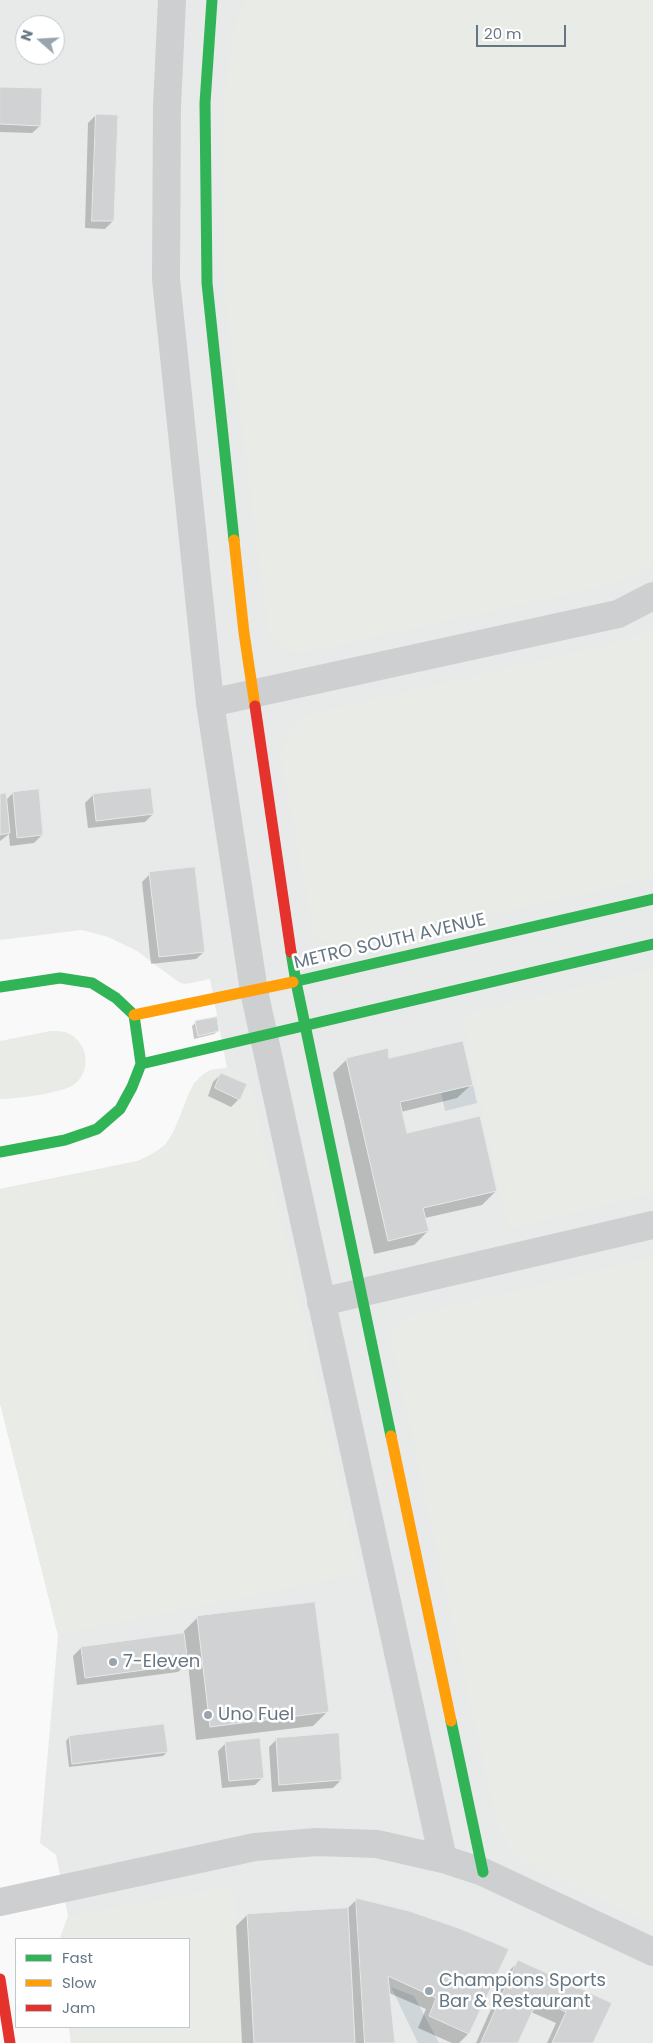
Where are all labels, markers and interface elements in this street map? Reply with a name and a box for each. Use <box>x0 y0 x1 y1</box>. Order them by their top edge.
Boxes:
north arrow <box>15 15 65 65</box>
scale bar <box>478 15 568 47</box>
text: 20 m <box>484 23 522 44</box>
text: N <box>16 27 38 44</box>
street label: METRO SOUTH AVENUE <box>292 909 488 975</box>
place label: 7-Eleven <box>123 1651 200 1673</box>
marker: 7-Eleven <box>107 1656 119 1668</box>
place label: Uno Fuel <box>218 1704 294 1726</box>
marker: Uno Fuel <box>202 1709 214 1721</box>
legend <box>15 1938 190 2028</box>
text: Fast <box>62 1947 93 1968</box>
place label: Champions Sports Bar & Restaurant <box>439 1970 606 2012</box>
text: Slow <box>62 1972 96 1993</box>
marker: Champions Sports Bar & Restaurant <box>423 1985 435 1997</box>
text: Jam <box>62 1997 96 2018</box>

